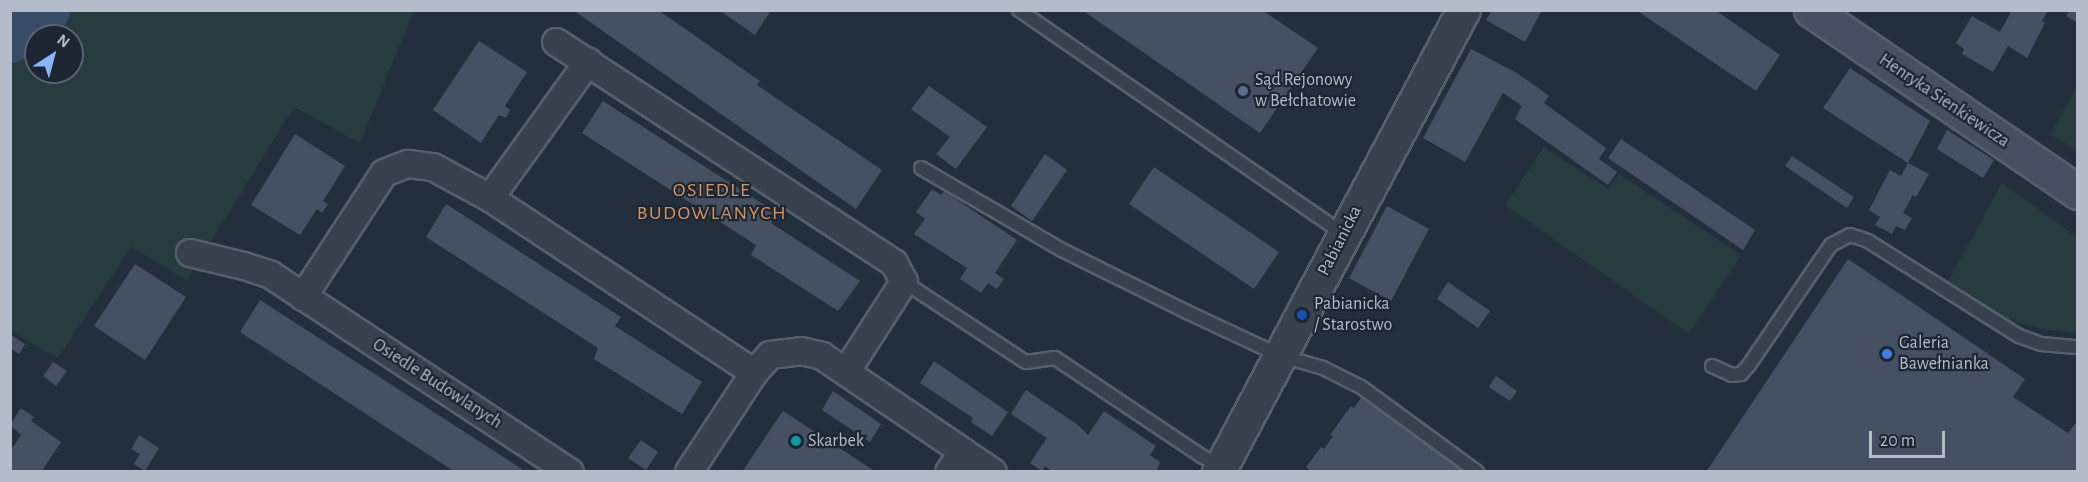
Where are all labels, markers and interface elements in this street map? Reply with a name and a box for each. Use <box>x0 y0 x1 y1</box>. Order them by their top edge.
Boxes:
north arrow <box>24 24 84 84</box>
text: N <box>54 31 73 51</box>
street label: Henryka Sienkiewicza <box>1875 49 2013 153</box>
place label: Sąd Rejonowy w Bełchatowie <box>1255 70 1356 112</box>
marker: Sąd Rejonowy w Bełchatowie <box>1236 84 1250 98</box>
district label: OSIEDLE BUDOWLANYCH <box>637 178 787 225</box>
street label: Pabianicka <box>1313 202 1367 280</box>
place label: Pabianicka / Starostwo <box>1314 294 1392 336</box>
marker: Pabianicka / Starostwo <box>1295 308 1309 322</box>
place label: Galeria Bawełnianka <box>1899 333 1989 376</box>
street label: Osiedle Budowlanych <box>368 334 506 434</box>
marker: Galeria Bawełnianka <box>1880 347 1894 361</box>
scale bar <box>1872 419 1948 457</box>
place label: Skarbek <box>808 430 864 452</box>
text: 20 m <box>1880 432 1915 450</box>
marker: Skarbek <box>789 434 803 448</box>

